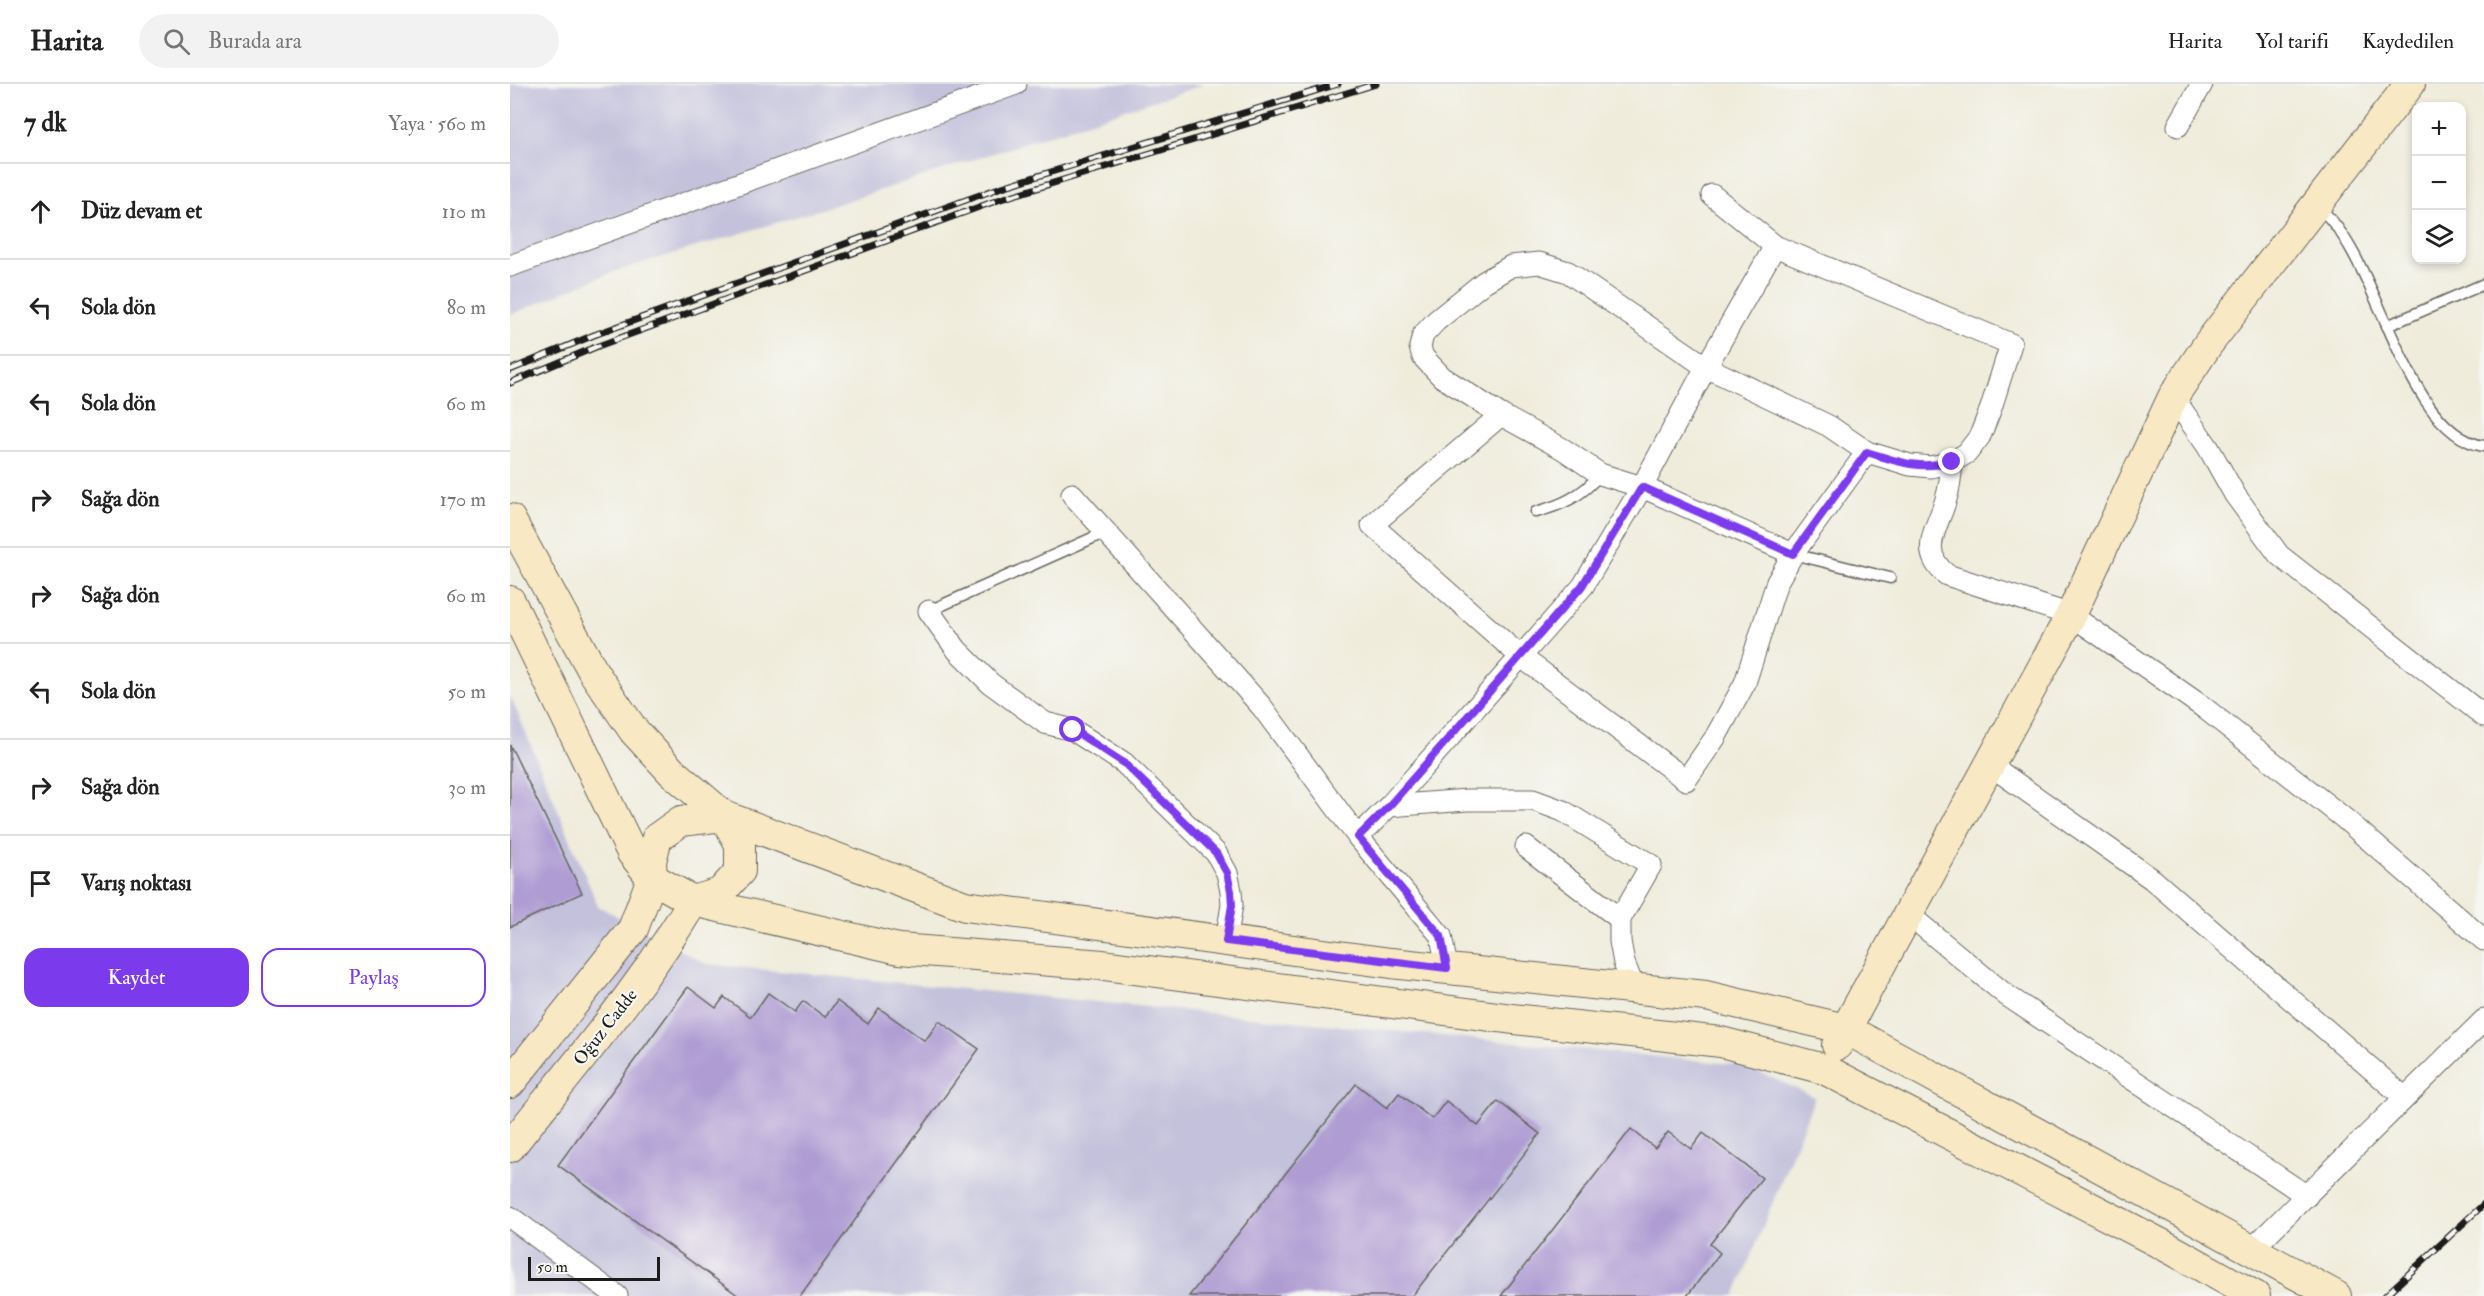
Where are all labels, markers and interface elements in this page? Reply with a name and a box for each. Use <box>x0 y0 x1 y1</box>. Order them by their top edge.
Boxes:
search box <box>139 14 559 68</box>
text: Harita <box>30 24 103 59</box>
icon: search <box>160 25 193 58</box>
text: Burada ara <box>208 27 302 55</box>
text: Harita <box>2168 28 2222 55</box>
text: Yol tarifi <box>2255 28 2329 55</box>
text: Kaydedilen <box>2362 28 2454 55</box>
map controls <box>2412 102 2466 264</box>
button: + <box>2412 102 2466 156</box>
text: 7 dk <box>24 107 67 139</box>
text: Yaya · 560 m <box>388 111 486 136</box>
button: − <box>2412 156 2466 210</box>
icon: ahead <box>24 195 57 228</box>
text: Düz devam et <box>81 197 202 225</box>
text: 110 m <box>442 199 486 224</box>
button: layers <box>2412 210 2466 264</box>
icon: left <box>24 291 57 324</box>
text: Sola dön <box>81 293 156 321</box>
text: 80 m <box>447 295 486 320</box>
icon: left <box>24 387 57 420</box>
text: Sola dön <box>81 389 156 417</box>
text: 60 m <box>446 391 486 416</box>
route end <box>1938 448 1964 474</box>
icon: right <box>24 483 57 516</box>
text: Sağa dön <box>81 485 160 513</box>
text: 170 m <box>440 487 486 512</box>
icon: right <box>24 579 57 612</box>
text: Sağa dön <box>81 581 160 609</box>
text: 60 m <box>446 583 486 608</box>
icon: left <box>24 675 57 708</box>
text: Sola dön <box>81 677 156 705</box>
text: 50 m <box>447 679 486 704</box>
route start <box>1059 716 1085 742</box>
icon: right <box>24 771 57 804</box>
text: Sağa dön <box>81 773 160 801</box>
text: 30 m <box>448 775 486 800</box>
icon: arrive <box>24 867 57 900</box>
text: Varış noktası <box>81 869 192 897</box>
button: Kaydet <box>24 948 249 1007</box>
button: Paylaş <box>261 948 486 1007</box>
street label: Oğuz Cadde <box>568 984 643 1070</box>
scale bar <box>528 1254 660 1282</box>
text: 50 m <box>537 1257 568 1277</box>

